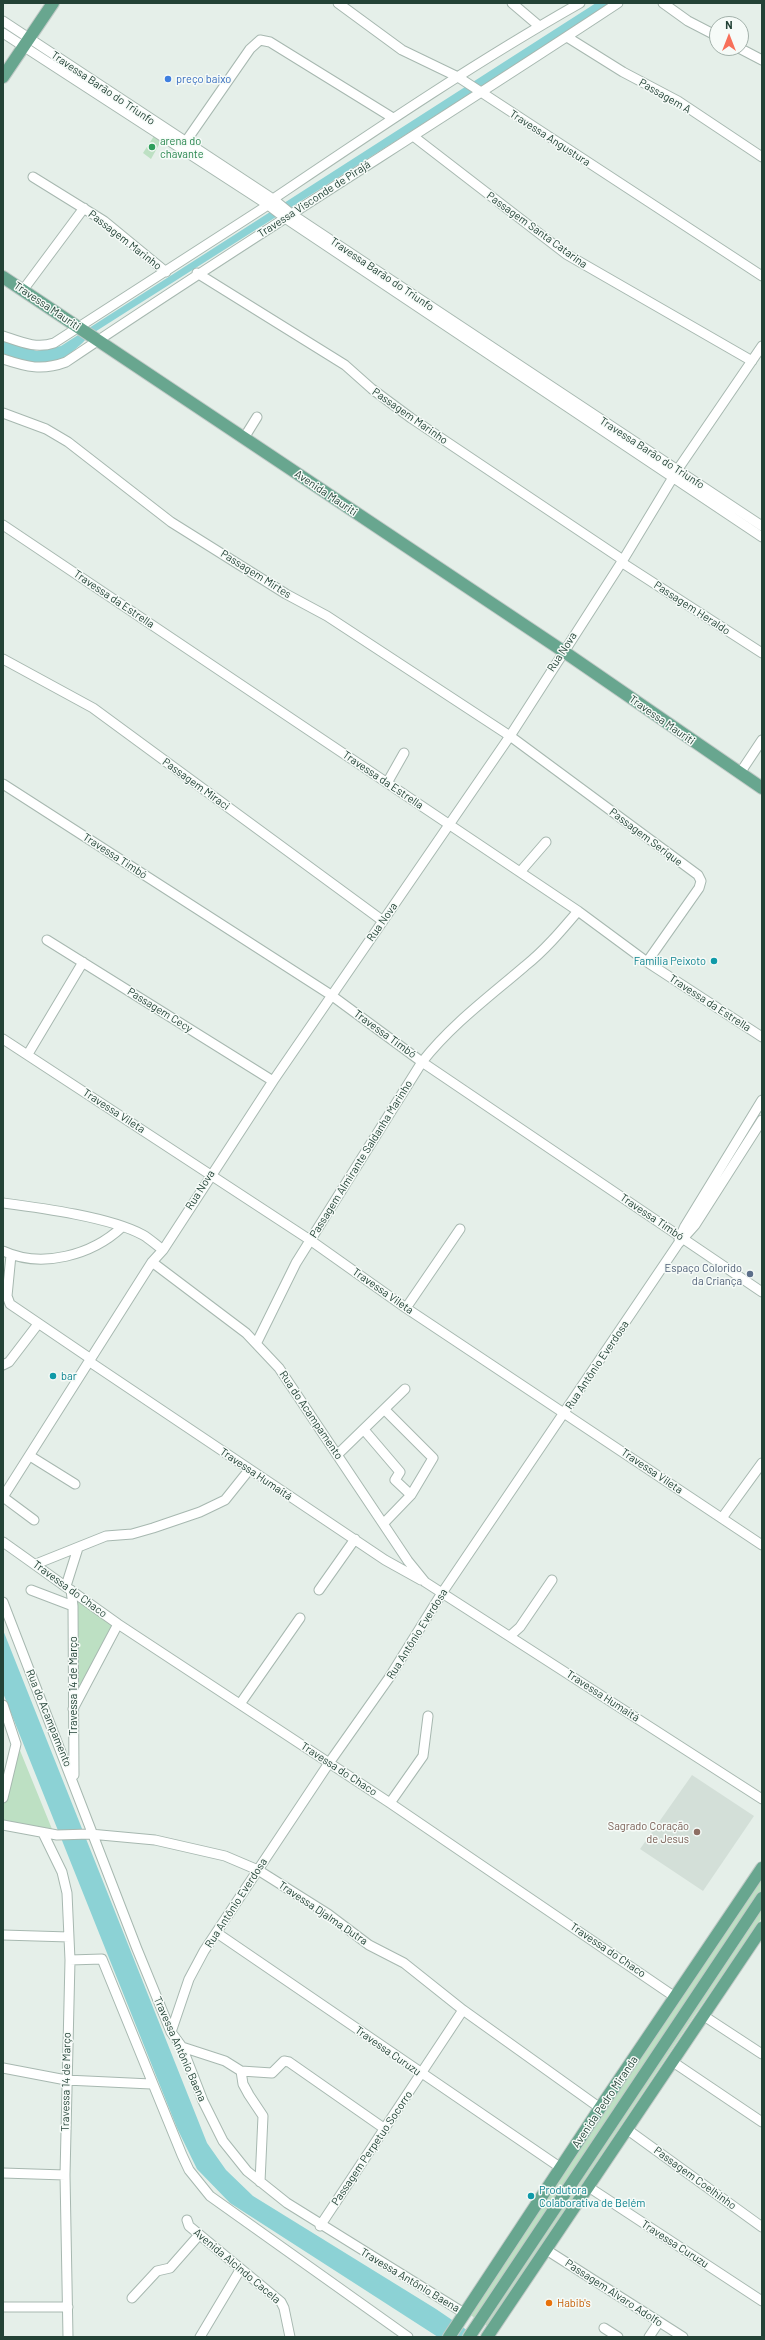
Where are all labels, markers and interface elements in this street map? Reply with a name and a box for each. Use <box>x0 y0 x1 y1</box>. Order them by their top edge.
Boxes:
north arrow <box>709 16 749 56</box>
text: N <box>725 18 733 31</box>
street label: Travessa Barão do Triunfo <box>49 48 157 128</box>
place label: preço baixo <box>176 72 231 86</box>
marker: preço baixo <box>163 74 173 84</box>
street label: Passagem A <box>637 76 693 116</box>
street label: Travessa Angustura <box>507 107 593 169</box>
place label: arena do chavante <box>160 134 204 160</box>
marker: arena do chavante <box>147 142 157 152</box>
street label: Travessa Visconde de Pirajá <box>255 158 373 240</box>
street label: Passagem Santa Catarina <box>484 189 590 271</box>
street label: Passagem Marinho <box>86 207 164 273</box>
street label: Travessa Barão do Triunfo <box>328 234 436 314</box>
street label: Travessa Mauriti <box>11 279 83 333</box>
street label: Passagem Marinho <box>370 385 450 447</box>
street label: Travessa Barão do Triunfo <box>597 414 707 492</box>
street label: Avenida Mauriti <box>292 467 360 519</box>
street label: Passagem Mirtes <box>218 547 294 601</box>
street label: Travessa da Estrella <box>71 567 157 631</box>
street label: Passagem Heraldo <box>651 578 733 638</box>
street label: Rua Nova <box>544 630 580 674</box>
street label: Travessa Mauriti <box>627 692 697 748</box>
street label: Travessa da Estrella <box>340 748 426 812</box>
street label: Passagem Miraci <box>160 755 232 813</box>
street label: Passagem Serique <box>607 805 685 869</box>
street label: Travessa Timbó <box>80 830 150 882</box>
street label: Rua Nova <box>364 900 400 944</box>
place label: Familia Peixoto <box>634 954 706 968</box>
marker: Familia Peixoto <box>709 956 719 966</box>
street label: Travessa da Estrella <box>667 972 753 1034</box>
street label: Passagem Cecy <box>125 985 195 1035</box>
street label: Travessa Timbó <box>351 1007 419 1061</box>
street label: Passagem Almirante Saldanha Marinho <box>307 1078 415 1240</box>
street label: Travessa Vileta <box>80 1086 148 1136</box>
street label: Rua Nova <box>183 1168 217 1212</box>
street label: Travessa Timbó <box>618 1191 686 1243</box>
place label: Espaço Colorido da Criança <box>664 1261 742 1287</box>
street label: Travessa Vileta <box>350 1265 416 1317</box>
marker: Espaço Colorido da Criança <box>745 1269 755 1279</box>
street label: Rua Antônio Everdosa <box>562 1318 632 1412</box>
street label: Rua do Acampamento <box>276 1368 346 1462</box>
place label: bar <box>61 1369 77 1383</box>
marker: bar <box>48 1371 58 1381</box>
street label: Travessa Humaitá <box>217 1445 295 1503</box>
street label: Travessa Vileta <box>619 1446 685 1496</box>
street label: Travessa do Chaco <box>30 1558 110 1620</box>
street label: Rua Antônio Everdosa <box>384 1586 450 1682</box>
street label: Travessa 14 de Março <box>66 1636 80 1736</box>
street label: Rua do Acampamento <box>23 1667 75 1769</box>
street label: Travessa Humaitá <box>564 1667 642 1725</box>
street label: Travessa do Chaco <box>298 1739 380 1799</box>
place label: Sagrado Coração de Jesus <box>608 1819 689 1845</box>
marker: Sagrado Coração de Jesus <box>692 1827 702 1837</box>
street label: Rua Antônio Everdosa <box>202 1856 270 1950</box>
street label: Travessa Djalma Dutra <box>276 1878 370 1948</box>
street label: Travessa do Chaco <box>568 1920 648 1980</box>
street label: Travessa Antônio Baena <box>151 1995 209 2103</box>
street label: Travessa Curuzu <box>352 2023 424 2079</box>
street label: Travessa 14 de Março <box>59 2032 73 2132</box>
street label: Avenida Pedro Miranda <box>569 2054 641 2150</box>
street label: Passagem Perpetuo Socorro <box>329 2088 415 2208</box>
street label: Passagem Coelhinho <box>651 2144 739 2212</box>
place label: Produtora Colaborativa de Belém <box>539 2183 645 2209</box>
marker: Produtora Colaborativa de Belém <box>526 2191 536 2201</box>
street label: Travessa Curuzu <box>639 2217 711 2271</box>
street label: Avenida Alcindo Cacela <box>191 2226 283 2306</box>
street label: Travessa Antônio Baena <box>358 2245 462 2315</box>
street label: Passagem Alvaro Adolfo <box>563 2256 665 2330</box>
place label: Habib's <box>557 2296 591 2310</box>
marker: Habib's <box>544 2298 554 2308</box>

